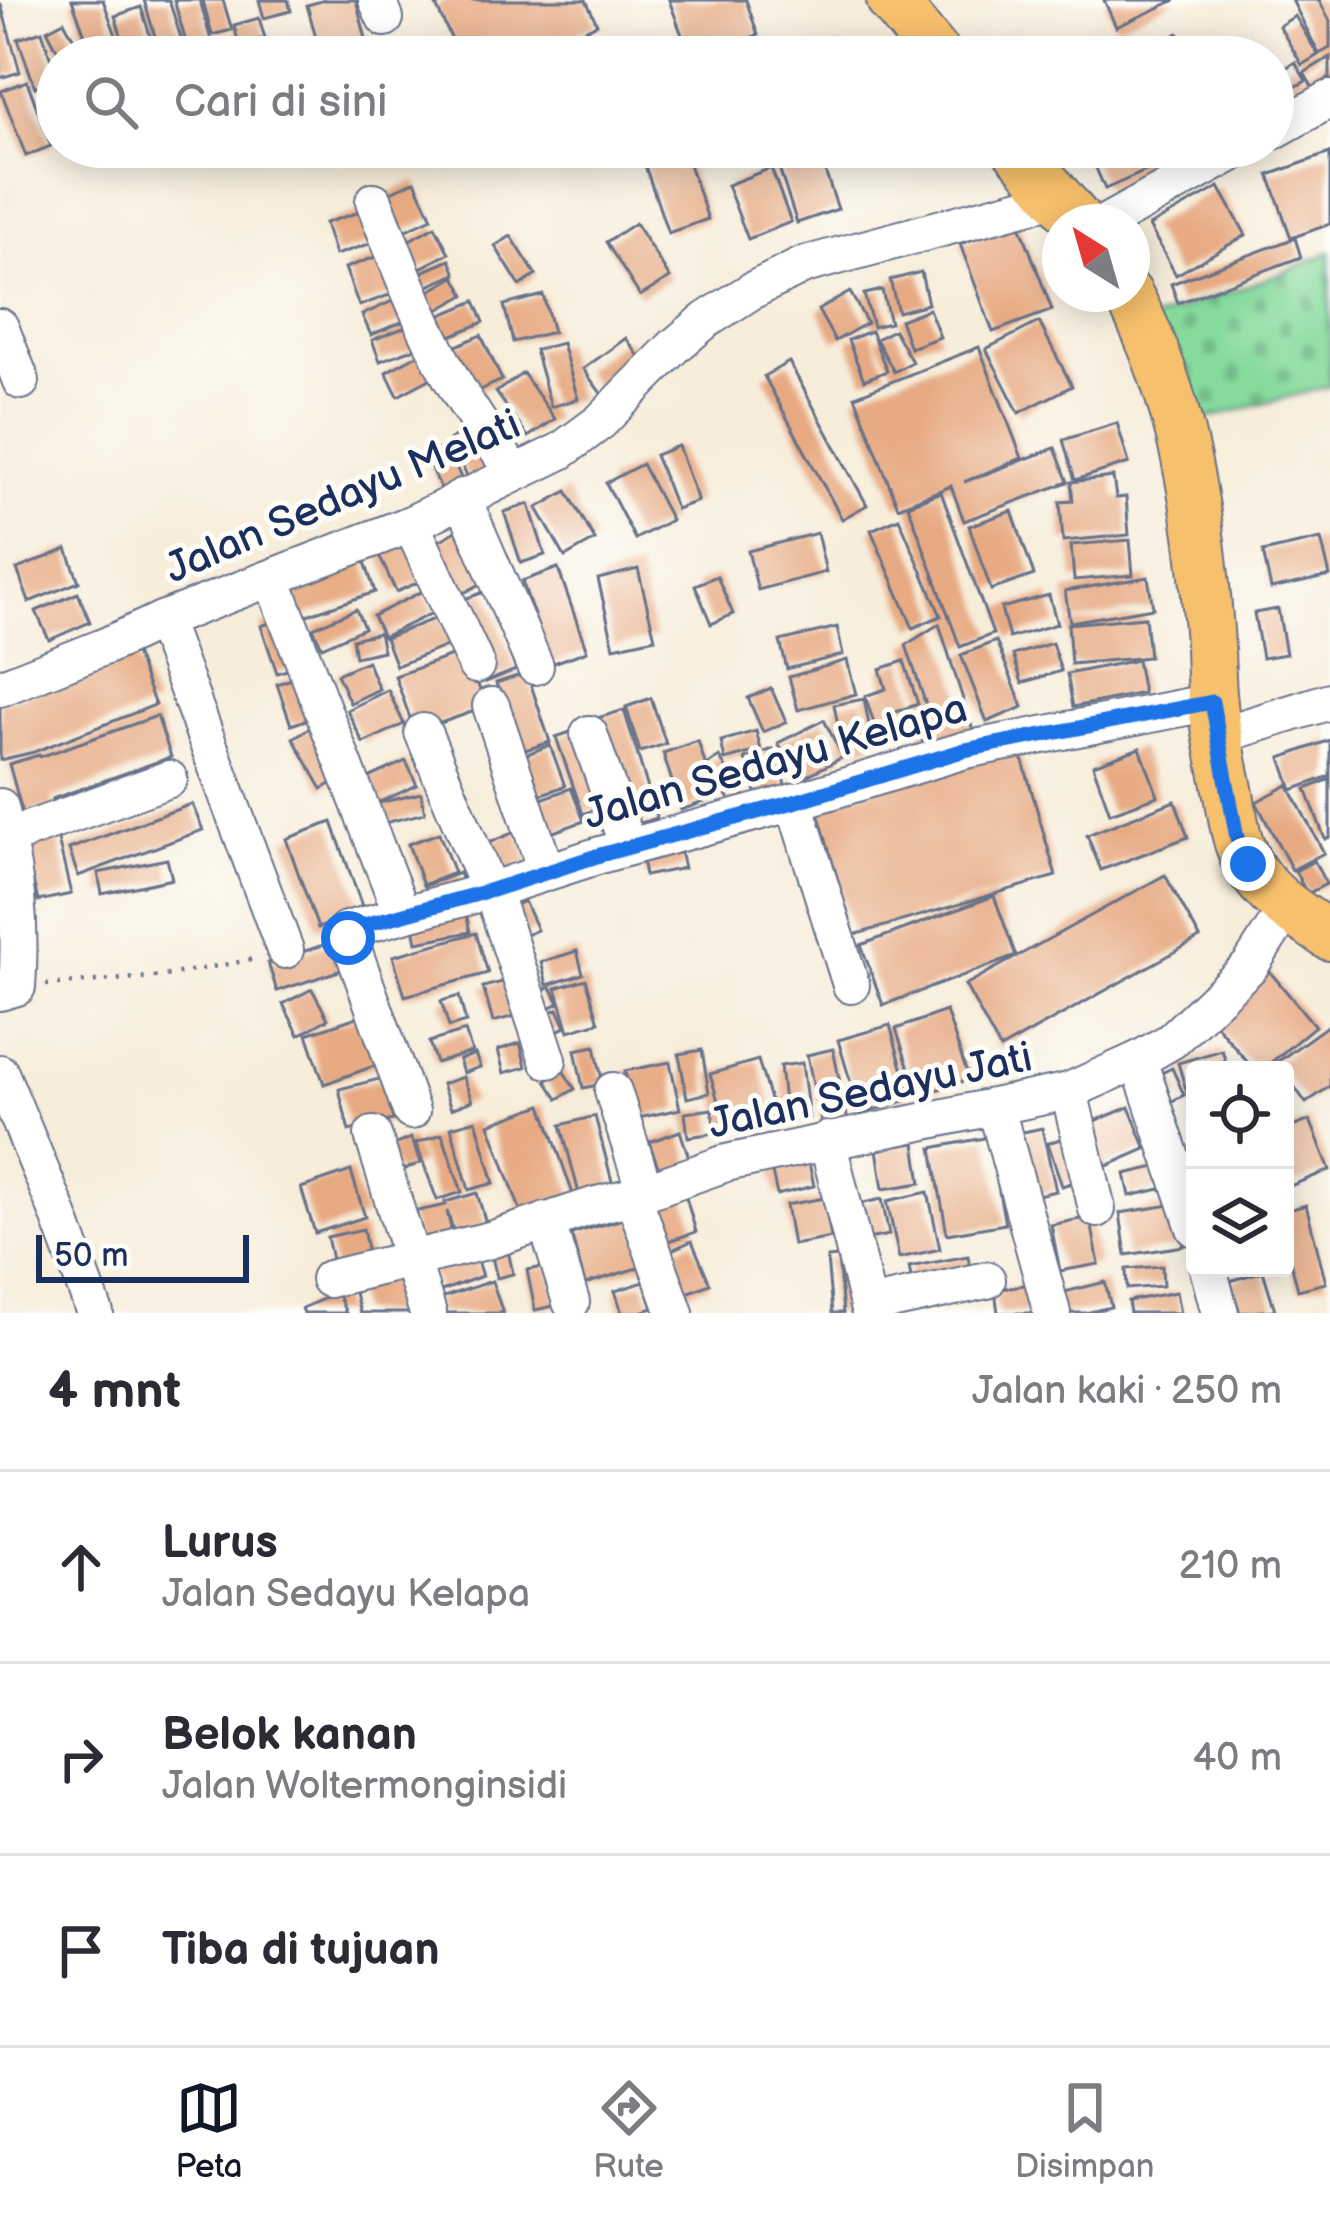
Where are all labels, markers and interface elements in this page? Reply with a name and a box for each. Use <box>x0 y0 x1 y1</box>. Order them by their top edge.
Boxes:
search box <box>36 36 1294 168</box>
icon: search <box>78 69 144 135</box>
text: Cari di sini <box>174 75 388 130</box>
north arrow <box>1042 204 1150 312</box>
street label: Jalan Sedayu Melati <box>158 399 528 595</box>
street label: Jalan Sedayu Kelapa <box>578 683 973 842</box>
route end <box>1221 837 1275 891</box>
route start <box>321 911 375 965</box>
street label: Jalan Sedayu Jati <box>704 1032 1037 1151</box>
map controls <box>1186 1061 1294 1277</box>
button: locate <box>1186 1061 1294 1169</box>
button: layers <box>1186 1169 1294 1277</box>
scale bar <box>36 1229 249 1282</box>
text: 50 m <box>54 1236 129 1276</box>
text: 4 mnt <box>48 1361 181 1422</box>
text: Jalan kaki · 250 m <box>972 1368 1282 1415</box>
text: Lurus <box>162 1516 278 1571</box>
icon: ahead <box>48 1534 114 1600</box>
text: 210 m <box>1179 1543 1282 1590</box>
text: Jalan Sedayu Kelapa <box>162 1571 530 1618</box>
text: Belok kanan <box>162 1708 417 1763</box>
icon: right <box>48 1726 114 1792</box>
text: 40 m <box>1192 1735 1282 1782</box>
text: Jalan Woltermonginsidi <box>162 1763 567 1810</box>
icon: arrive <box>48 1918 114 1984</box>
text: Tiba di tujuan <box>162 1923 440 1978</box>
tab: Peta <box>176 2075 242 2187</box>
tab: Rute <box>593 2075 664 2187</box>
tab: Disimpan <box>1015 2075 1154 2187</box>

